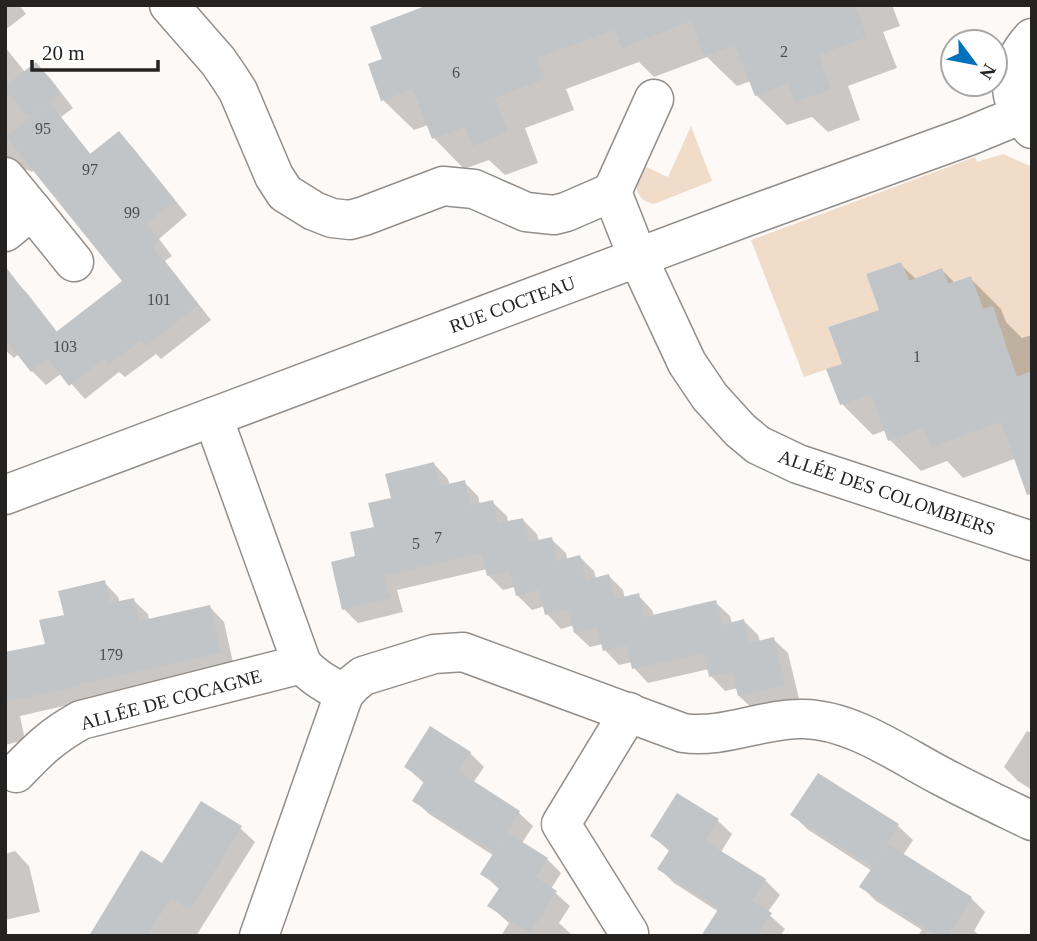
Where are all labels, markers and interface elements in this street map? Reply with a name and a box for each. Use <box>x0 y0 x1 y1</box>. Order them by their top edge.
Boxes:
scale bar <box>32 28 158 72</box>
north arrow <box>939 28 1009 98</box>
text: 20 m <box>42 41 85 65</box>
house number: 2 <box>780 43 788 60</box>
text: N <box>975 60 1001 83</box>
house number: 6 <box>452 64 460 81</box>
house number: 95 <box>35 120 51 137</box>
house number: 97 <box>82 161 98 178</box>
house number: 99 <box>124 204 140 221</box>
street label: RUE COCTEAU <box>446 272 578 337</box>
house number: 101 <box>147 291 171 308</box>
house number: 103 <box>53 338 77 355</box>
house number: 1 <box>913 348 921 365</box>
street label: ALLÉE DES COLOMBIERS <box>776 445 998 540</box>
house number: 7 <box>434 529 442 546</box>
house number: 5 <box>412 535 420 552</box>
house number: 179 <box>99 646 123 663</box>
street label: ALLÉE DE COCAGNE <box>78 665 264 734</box>

